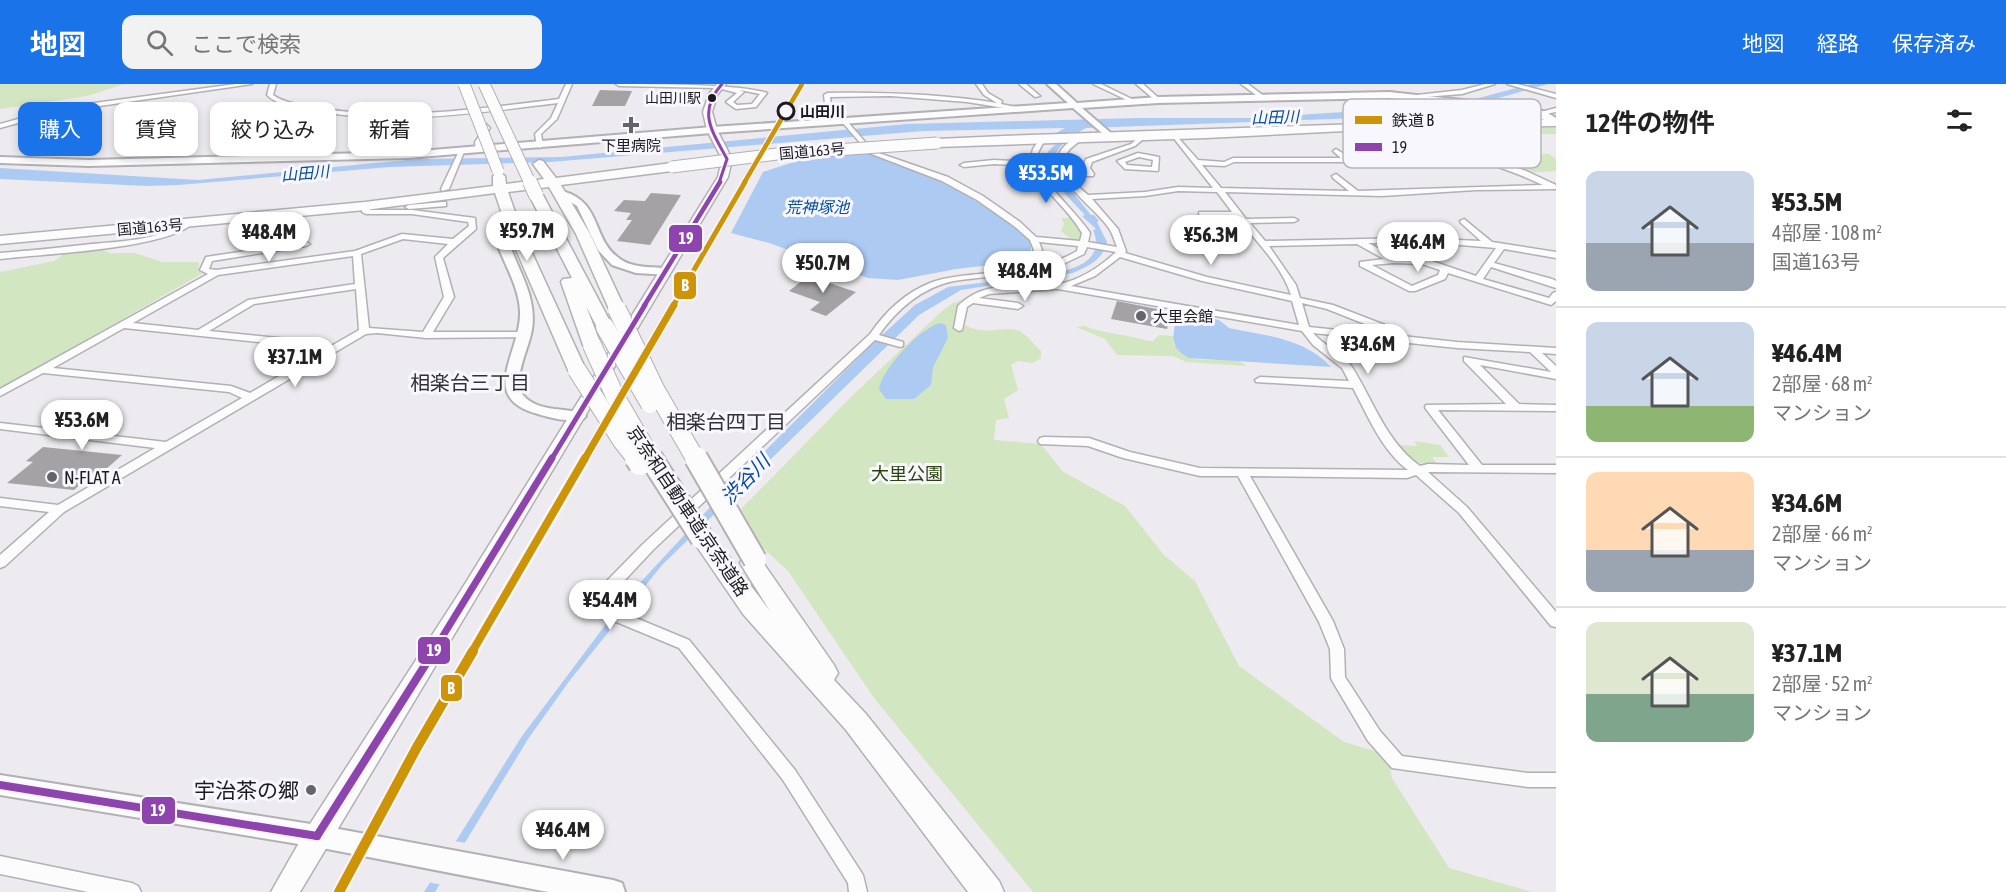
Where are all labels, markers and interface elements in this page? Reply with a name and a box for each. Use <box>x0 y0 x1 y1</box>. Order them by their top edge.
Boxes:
search box <box>122 15 542 69</box>
icon: search <box>143 26 176 59</box>
text: 地図 <box>30 28 86 60</box>
text: ここで検索 <box>191 31 301 57</box>
text: 地図 <box>1742 31 1784 55</box>
text: 経路 <box>1817 31 1859 55</box>
text: 保存済み <box>1892 31 1976 55</box>
place label: 山田川駅 <box>645 90 701 106</box>
marker: 山田川駅 <box>706 92 718 104</box>
legend <box>1343 99 1541 168</box>
chip: 購入 <box>18 102 102 156</box>
chip: 賃貸 <box>114 102 198 156</box>
chip: 絞り込み <box>210 102 336 156</box>
chip: 新着 <box>348 102 432 156</box>
marker: 山田川 <box>777 102 795 120</box>
place label: 山田川 <box>800 103 845 120</box>
icon: filters <box>1943 104 1976 137</box>
water label: 山田川 <box>1251 107 1301 127</box>
text: 12件の物件 <box>1586 108 1714 138</box>
text: 鉄道 B <box>1392 111 1434 129</box>
marker: 下里病院 <box>622 116 640 134</box>
place label: 下里病院 <box>601 137 661 154</box>
text: 19 <box>1392 138 1407 156</box>
street label: 国道163号 <box>778 140 846 162</box>
pin: ¥53.5M <box>997 153 1095 204</box>
text: ¥53.5M <box>1019 161 1073 184</box>
water label: 山田川 <box>280 162 332 184</box>
text: ¥53.5M <box>1772 187 1842 217</box>
icon: home <box>1634 195 1706 267</box>
water label: 荒神塚池 <box>785 198 851 216</box>
pin: ¥59.7M <box>478 211 576 262</box>
pin: ¥48.4M <box>220 212 318 263</box>
pin: ¥56.3M <box>1162 215 1260 266</box>
street label: 国道163号 <box>116 216 184 238</box>
text: ¥59.7M <box>500 219 554 242</box>
text: ¥48.4M <box>242 220 296 243</box>
text: 4部屋 · 108 m² <box>1772 221 1882 244</box>
pin: ¥46.4M <box>1369 222 1467 273</box>
text: ¥56.3M <box>1184 223 1238 246</box>
line badge: 19 <box>668 224 703 253</box>
text: 19 <box>678 229 694 247</box>
text: ¥46.4M <box>1391 230 1445 253</box>
pin: ¥50.7M <box>774 243 872 294</box>
text: 国道163号 <box>1772 250 1860 273</box>
text: ¥50.7M <box>796 251 850 274</box>
pin: ¥48.4M <box>976 251 1074 302</box>
text: ¥48.4M <box>998 259 1052 282</box>
line badge: B <box>673 271 697 300</box>
text: B <box>681 276 689 294</box>
place label: 大里会館 <box>1153 308 1213 325</box>
marker: 大里会館 <box>1134 309 1148 323</box>
pin: ¥34.6M <box>1319 324 1417 375</box>
text: ¥34.6M <box>1341 332 1395 355</box>
pin: ¥37.1M <box>246 337 344 388</box>
text: ¥46.4M <box>1772 338 1842 368</box>
text: ¥37.1M <box>268 345 322 368</box>
icon: home <box>1634 346 1706 418</box>
district label: 相楽台三丁目 <box>410 371 530 394</box>
text: 2部屋 · 68 m² <box>1772 372 1873 395</box>
pin: ¥53.6M <box>33 400 131 451</box>
text: マンション <box>1772 401 1872 424</box>
text: ¥53.6M <box>55 408 109 431</box>
district label: 相楽台四丁目 <box>666 410 786 433</box>
street label: 京奈和自動車道;京奈道路 <box>623 422 753 600</box>
water label: 渋谷川 <box>716 448 776 509</box>
park label: 大里公園 <box>871 463 943 484</box>
place label: N-FLAT A <box>64 467 121 488</box>
marker: N-FLAT A <box>45 470 59 484</box>
text: ¥34.6M <box>1772 488 1842 518</box>
icon: home <box>1634 496 1706 568</box>
text: 2部屋 · 66 m² <box>1772 522 1873 545</box>
text: マンション <box>1772 551 1872 574</box>
pin: ¥54.4M <box>561 580 659 631</box>
text: ¥54.4M <box>583 588 637 611</box>
line badge: 19 <box>417 636 451 665</box>
text: ¥37.1M <box>1772 638 1842 668</box>
text: 19 <box>426 641 442 659</box>
icon: home <box>1634 646 1706 718</box>
text: 2部屋 · 52 m² <box>1772 672 1873 695</box>
line badge: B <box>440 674 463 702</box>
text: B <box>447 679 455 697</box>
text: マンション <box>1772 701 1872 724</box>
place label: 宇治茶の郷 <box>194 778 299 802</box>
marker: 宇治茶の郷 <box>304 783 318 797</box>
line badge: 19 <box>141 796 176 825</box>
text: 19 <box>150 801 166 819</box>
pin: ¥46.4M <box>514 810 612 861</box>
text: ¥46.4M <box>536 818 590 841</box>

